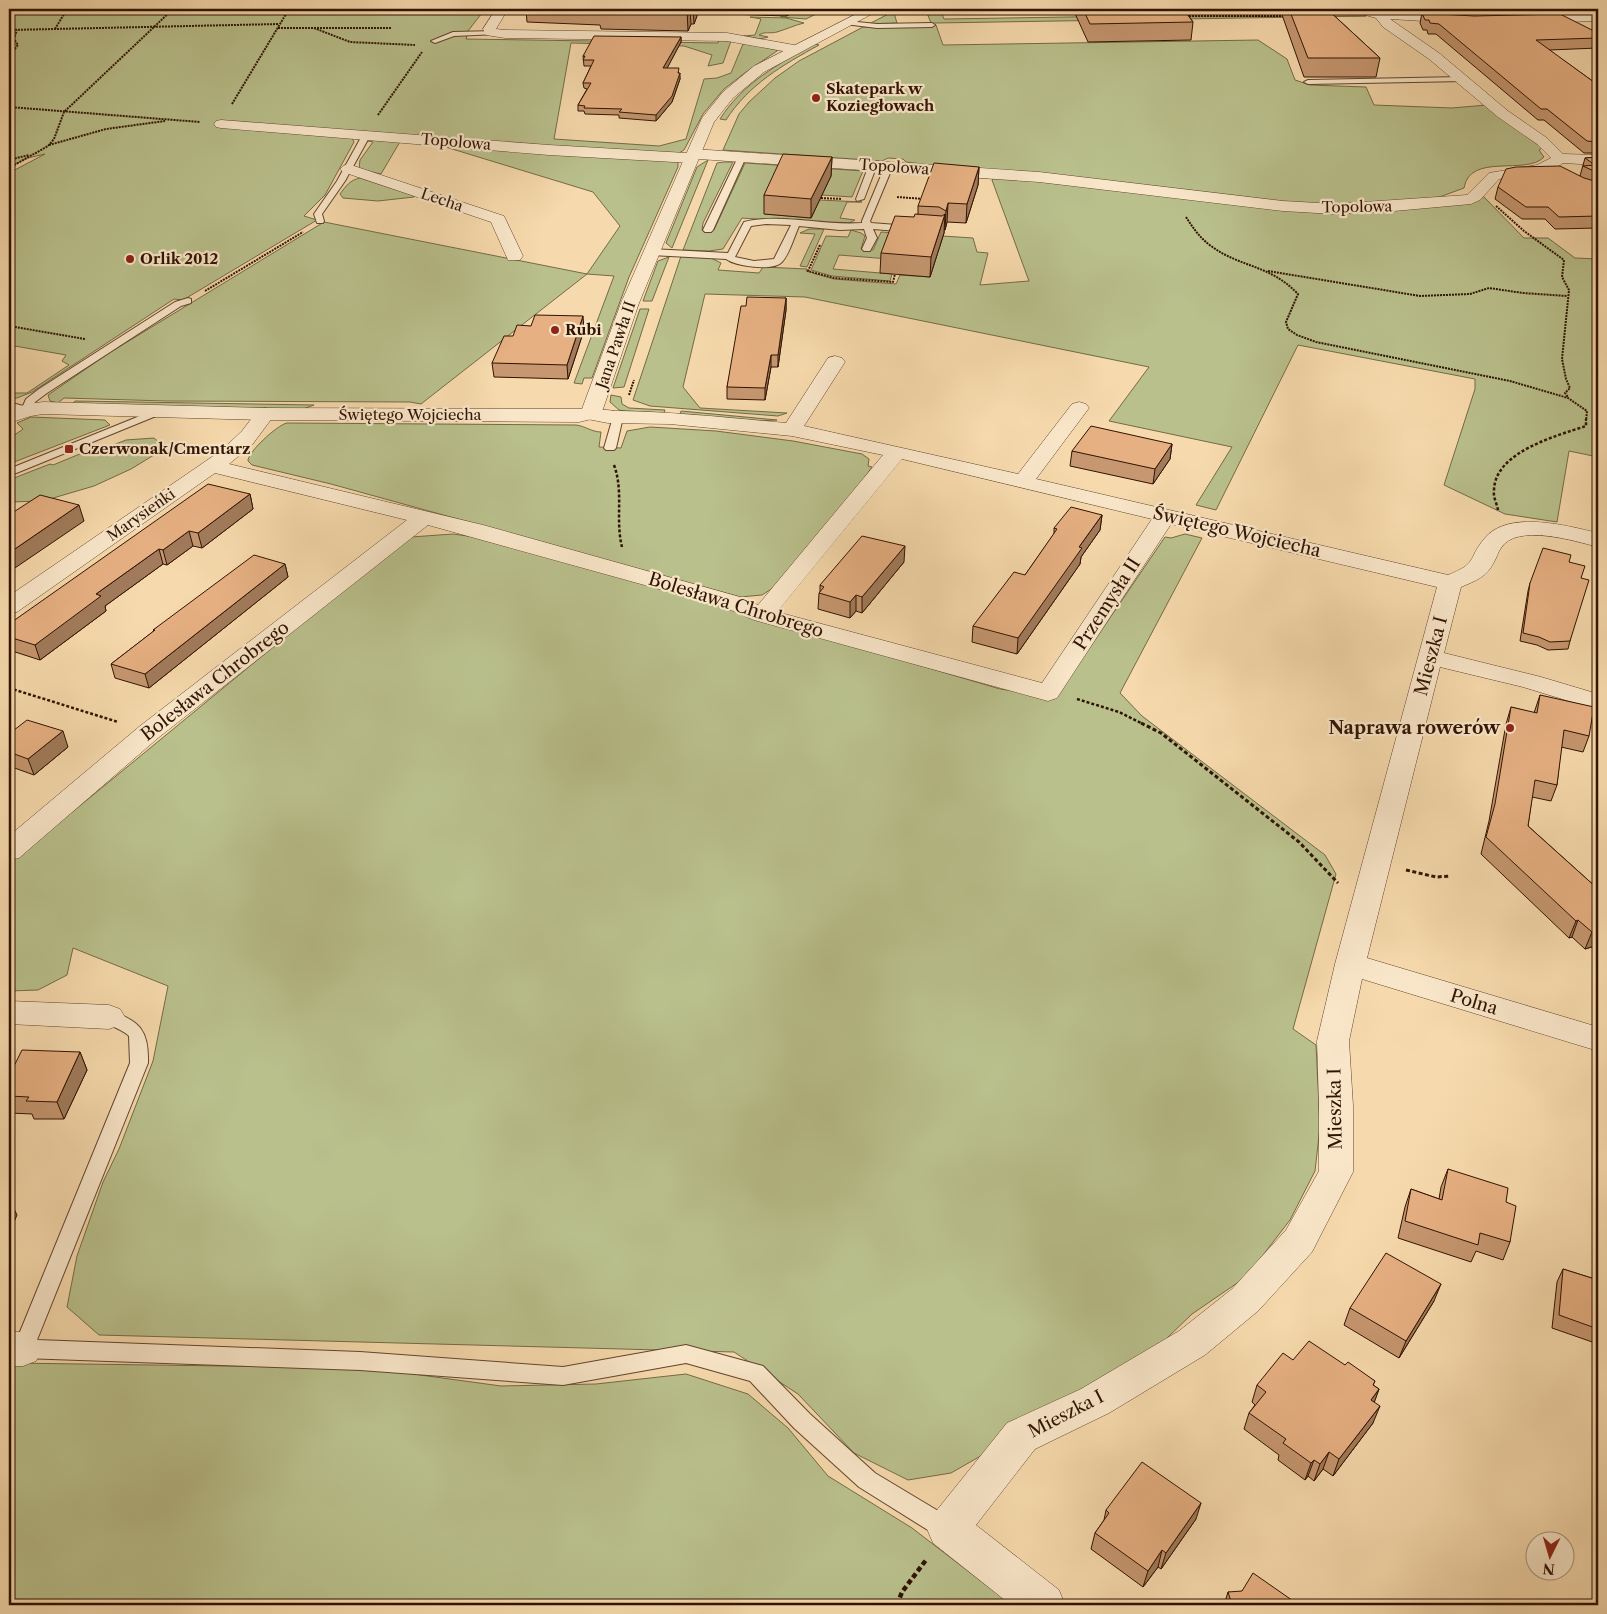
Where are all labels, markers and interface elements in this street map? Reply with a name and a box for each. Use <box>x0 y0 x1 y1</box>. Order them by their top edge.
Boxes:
place label: Skatepark w Koziegłowach <box>826 79 935 115</box>
marker: Skatepark w Koziegłowach <box>810 92 822 104</box>
street label: Topolowa <box>420 129 492 154</box>
street label: Topolowa <box>858 155 930 178</box>
street label: Lecha <box>419 183 466 216</box>
street label: Topolowa <box>1322 196 1393 217</box>
place label: Orlik 2012 <box>140 249 218 268</box>
marker: Orlik 2012 <box>124 253 136 265</box>
street label: Jana Pawła II <box>591 299 639 393</box>
place label: Rubi <box>565 320 602 339</box>
marker: Rubi <box>549 324 561 336</box>
street label: Świętego Wojciecha <box>338 405 482 424</box>
place label: Czerwonak/Cmentarz <box>79 439 251 458</box>
marker: Czerwonak/Cmentarz <box>63 443 75 455</box>
street label: Marysieńki <box>103 484 179 545</box>
street label: Świętego Wojciecha <box>1151 501 1324 562</box>
street label: Przemysła II <box>1069 554 1145 654</box>
street label: Bolesława Chrobrego <box>646 568 826 642</box>
street label: Mieszka I <box>1410 614 1452 698</box>
street label: Bolesława Chrobrego <box>136 616 294 746</box>
place label: Naprawa rowerów <box>1328 717 1501 739</box>
marker: Naprawa rowerów <box>1504 722 1516 734</box>
street label: Polna <box>1448 984 1501 1020</box>
street label: Mieszka I <box>1323 1068 1347 1150</box>
street label: Mieszka I <box>1025 1386 1107 1442</box>
north arrow <box>1524 1532 1574 1582</box>
text: N <box>1542 1559 1556 1578</box>

